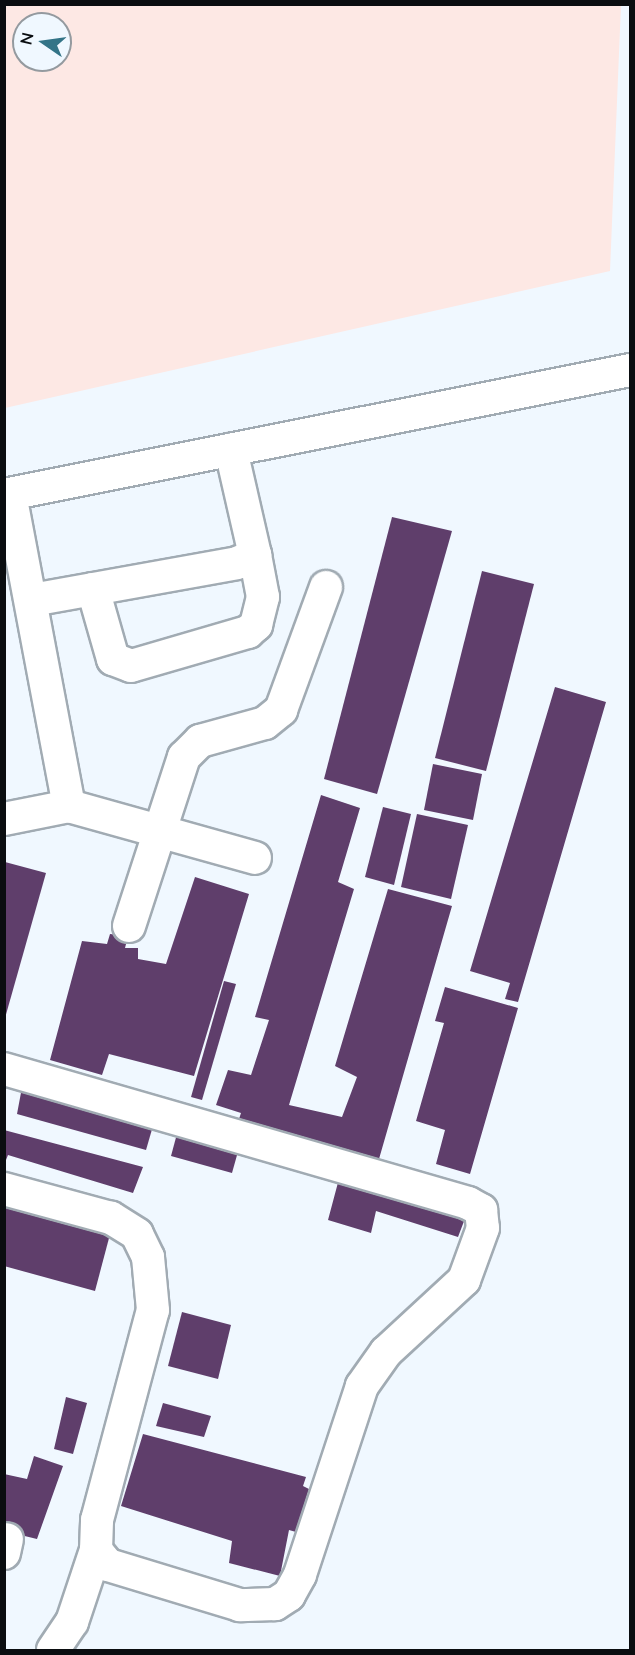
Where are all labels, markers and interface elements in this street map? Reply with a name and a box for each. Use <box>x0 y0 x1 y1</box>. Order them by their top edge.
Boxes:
north arrow <box>12 12 72 72</box>
text: N <box>15 30 38 47</box>

